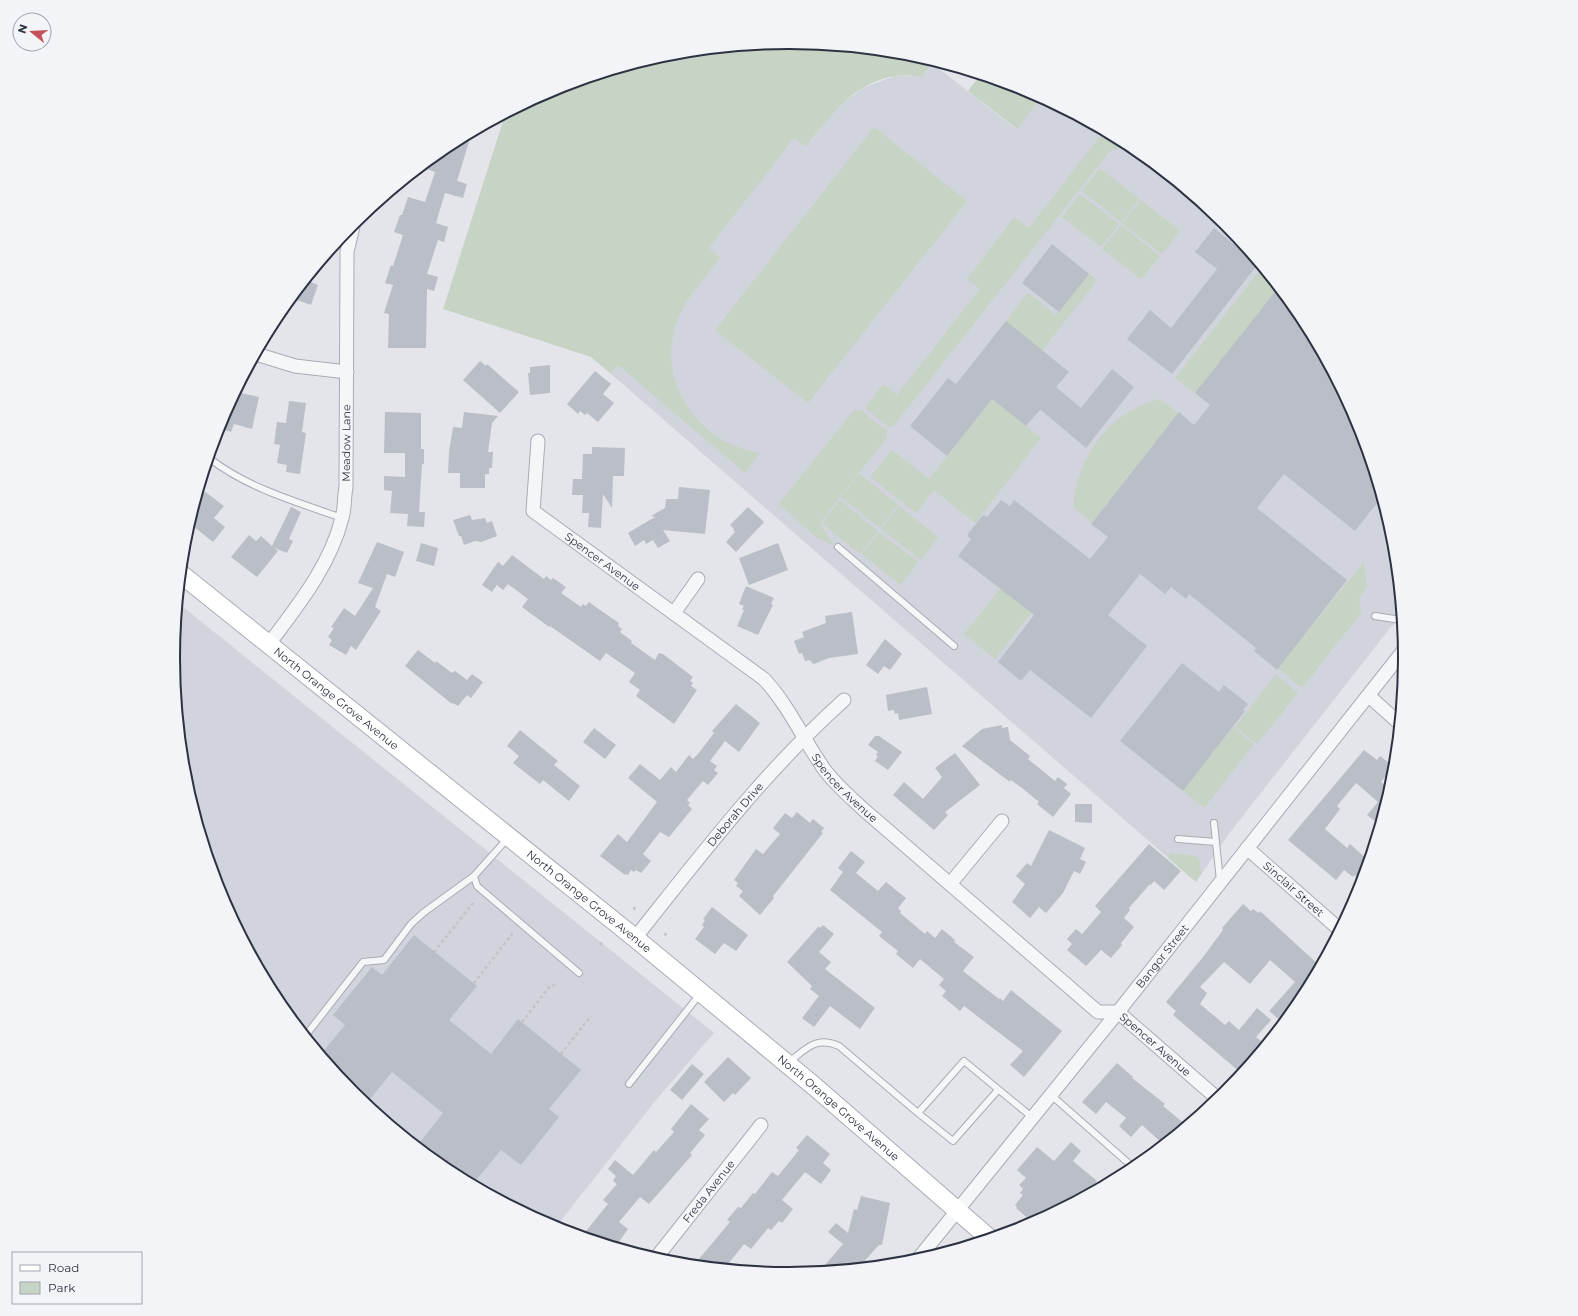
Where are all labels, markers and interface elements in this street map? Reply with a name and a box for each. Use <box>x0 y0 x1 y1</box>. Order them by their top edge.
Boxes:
north arrow <box>12 12 52 52</box>
text: N <box>14 23 31 35</box>
street label: Meadow Lane <box>339 404 353 482</box>
street label: Spencer Avenue <box>562 529 643 594</box>
street label: North Orange Grove Avenue <box>271 644 402 753</box>
street label: Spencer Avenue <box>809 751 881 826</box>
street label: Deborah Drive <box>704 779 766 849</box>
street label: North Orange Grove Avenue <box>524 847 654 956</box>
street label: Sinclair Street <box>1260 858 1327 920</box>
street label: Bangor Street <box>1133 921 1192 991</box>
street label: Spencer Avenue <box>1117 1010 1194 1079</box>
street label: North Orange Grove Avenue <box>775 1052 903 1164</box>
street label: Freda Avenue <box>680 1157 738 1226</box>
legend <box>12 1252 142 1304</box>
text: Road <box>48 1260 79 1275</box>
text: Park <box>48 1280 76 1295</box>

